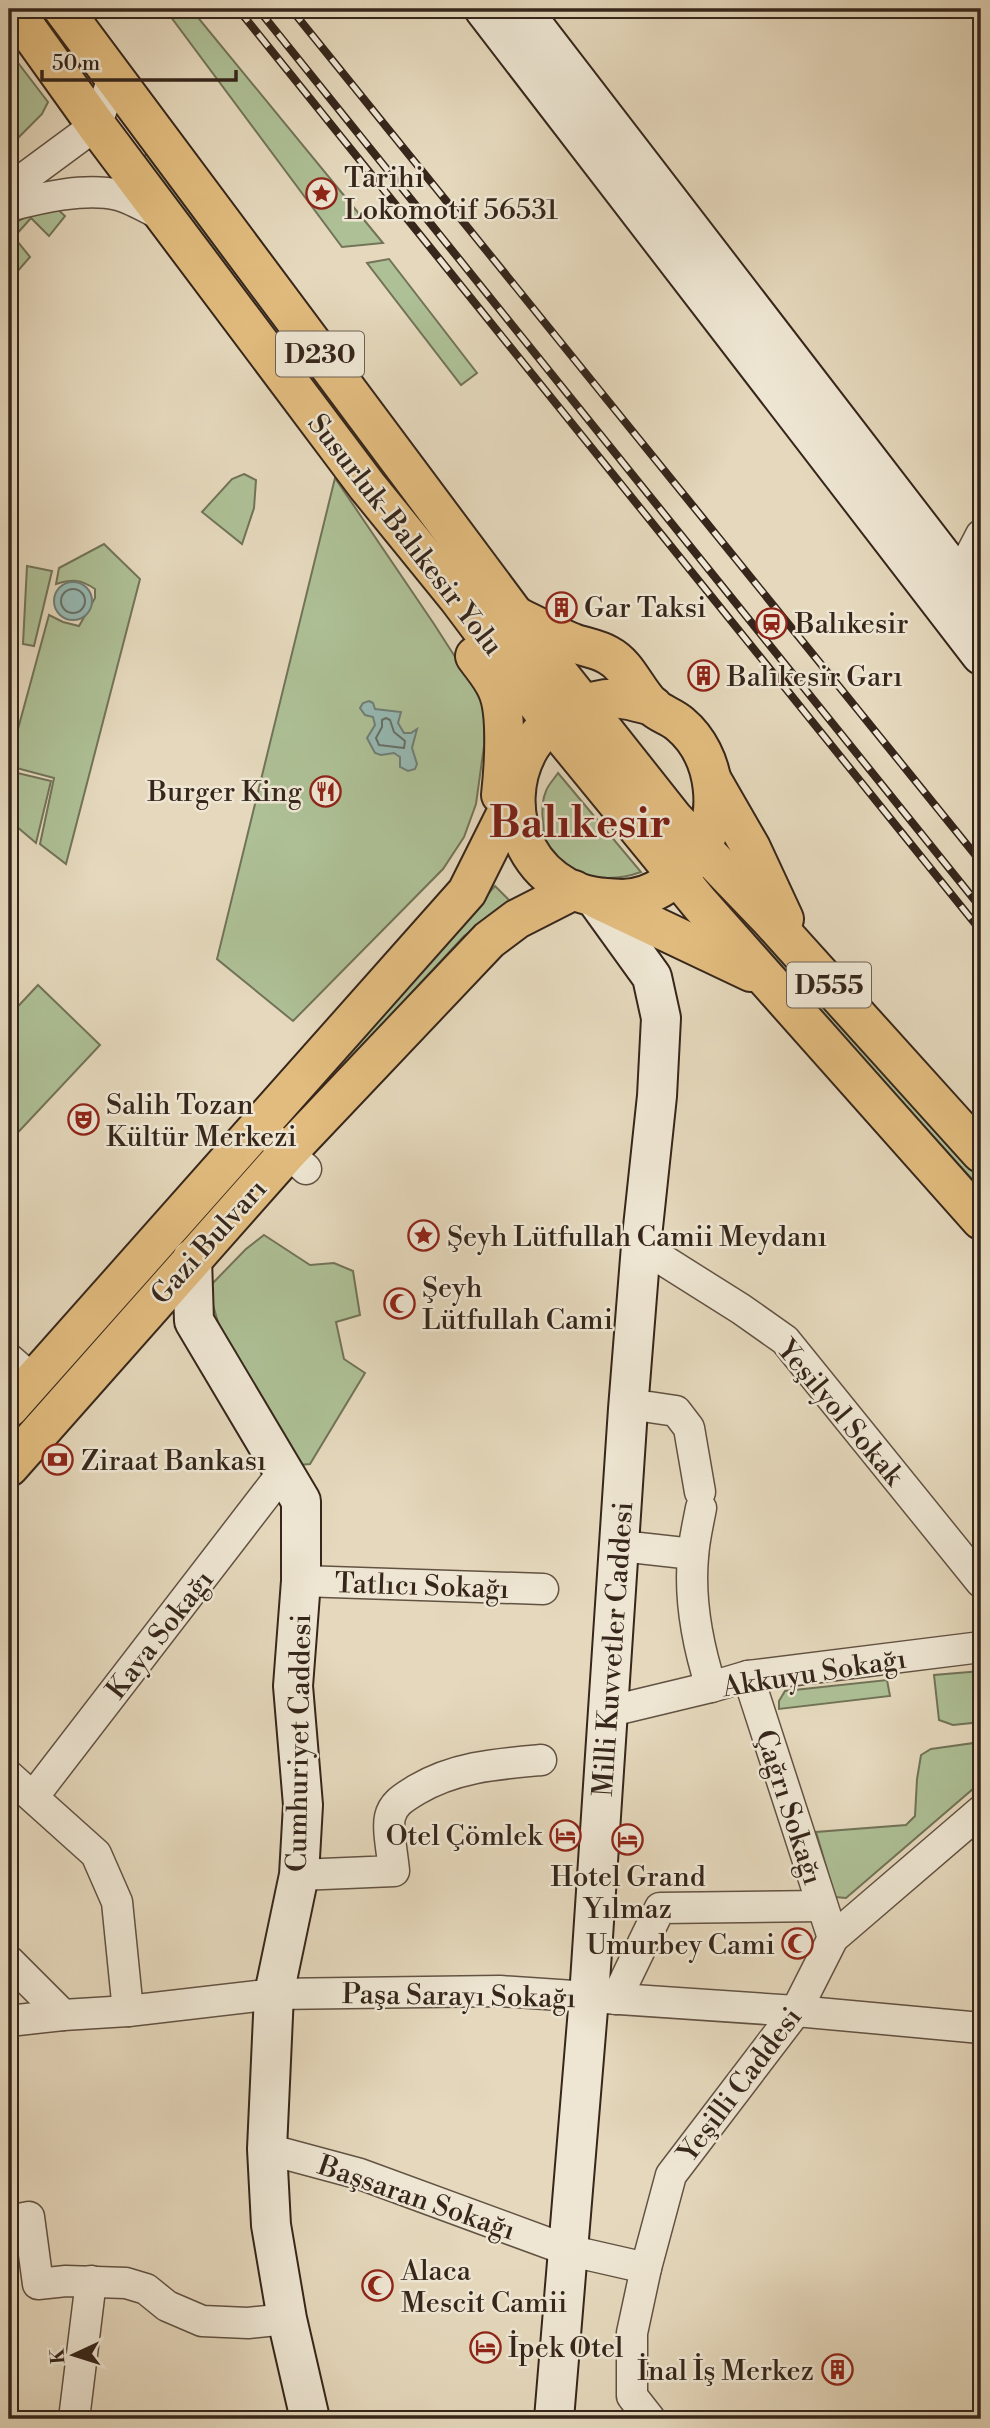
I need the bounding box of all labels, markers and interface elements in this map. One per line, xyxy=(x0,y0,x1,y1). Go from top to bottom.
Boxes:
scale bar xyxy=(42,38,236,82)
text: 50 m xyxy=(52,51,100,77)
place label: Tarihi Lokomotif 56531 xyxy=(344,161,558,228)
place icon: Tarihi Lokomotif 56531 xyxy=(304,176,338,210)
road number: D230 xyxy=(276,332,364,376)
street label: Susurluk-Balıkesir Yolu xyxy=(300,407,510,663)
building icon: Gar Taksi xyxy=(544,590,578,624)
place label: Gar Taksi xyxy=(584,591,706,626)
station icon: Balıkesir xyxy=(755,606,789,640)
place label: Balıkesir xyxy=(794,607,909,642)
building icon: Balıkesir Garı xyxy=(687,659,721,693)
place label: Balıkesir Garı xyxy=(726,660,902,695)
restaurant icon: Burger King xyxy=(308,774,342,808)
place label: Burger King xyxy=(146,775,302,810)
district label: Balıkesir xyxy=(489,798,671,851)
road number: D555 xyxy=(787,962,871,1008)
place label: Salih Tozan Kültür Merkezi xyxy=(106,1088,297,1155)
theatre icon: Salih Tozan Kültür Merkezi xyxy=(66,1103,100,1137)
street label: Gazi Bulvarı xyxy=(144,1172,275,1312)
place icon: Şeyh Lütfullah Camii Meydanı xyxy=(407,1219,441,1253)
place label: Şeyh Lütfullah Camii Meydanı xyxy=(447,1220,827,1255)
place label: Şeyh Lütfullah Cami xyxy=(422,1271,613,1338)
mosque icon: Şeyh Lütfullah Cami xyxy=(382,1286,416,1320)
street label: Yeşilyol Sokak xyxy=(768,1331,912,1494)
bank icon: Ziraat Bankası xyxy=(41,1443,75,1477)
place label: Ziraat Bankası xyxy=(81,1444,266,1479)
street label: Milli Kuvvetler Caddesi xyxy=(586,1501,641,1798)
street label: Kaya Sokağı xyxy=(99,1563,221,1706)
street label: Tatlıcı Sokağı xyxy=(334,1566,510,1607)
street label: Cumhuriyet Caddesi xyxy=(280,1614,319,1872)
street label: Akkuyu Sokağı xyxy=(719,1642,909,1705)
street label: Çağrı Sokağı xyxy=(747,1726,830,1889)
hotel icon: Otel Çömlek xyxy=(548,1818,582,1852)
place label: Otel Çömlek xyxy=(386,1819,543,1854)
hotel icon: Hotel Grand Yılmaz xyxy=(611,1822,645,1856)
place label: Hotel Grand Yılmaz xyxy=(550,1860,706,1927)
mosque icon: Umurbey Cami xyxy=(781,1927,815,1961)
place label: Umurbey Cami xyxy=(586,1928,775,1963)
street label: Paşa Sarayı Sokağı xyxy=(342,1977,576,2016)
street label: Yeşilli Caddesi xyxy=(670,2001,810,2171)
street label: Başsaran Sokağı xyxy=(312,2148,520,2249)
place label: Alaca Mescit Camii xyxy=(400,2254,567,2321)
mosque icon: Alaca Mescit Camii xyxy=(361,2269,395,2303)
north arrow xyxy=(38,2320,108,2390)
hotel icon: İpek Otel xyxy=(468,2330,502,2364)
place label: İpek Otel xyxy=(508,2330,623,2366)
text: K xyxy=(45,2347,71,2365)
place label: İnal İş Merkez xyxy=(637,2353,814,2389)
building icon: İnal İş Merkez xyxy=(820,2353,854,2387)

